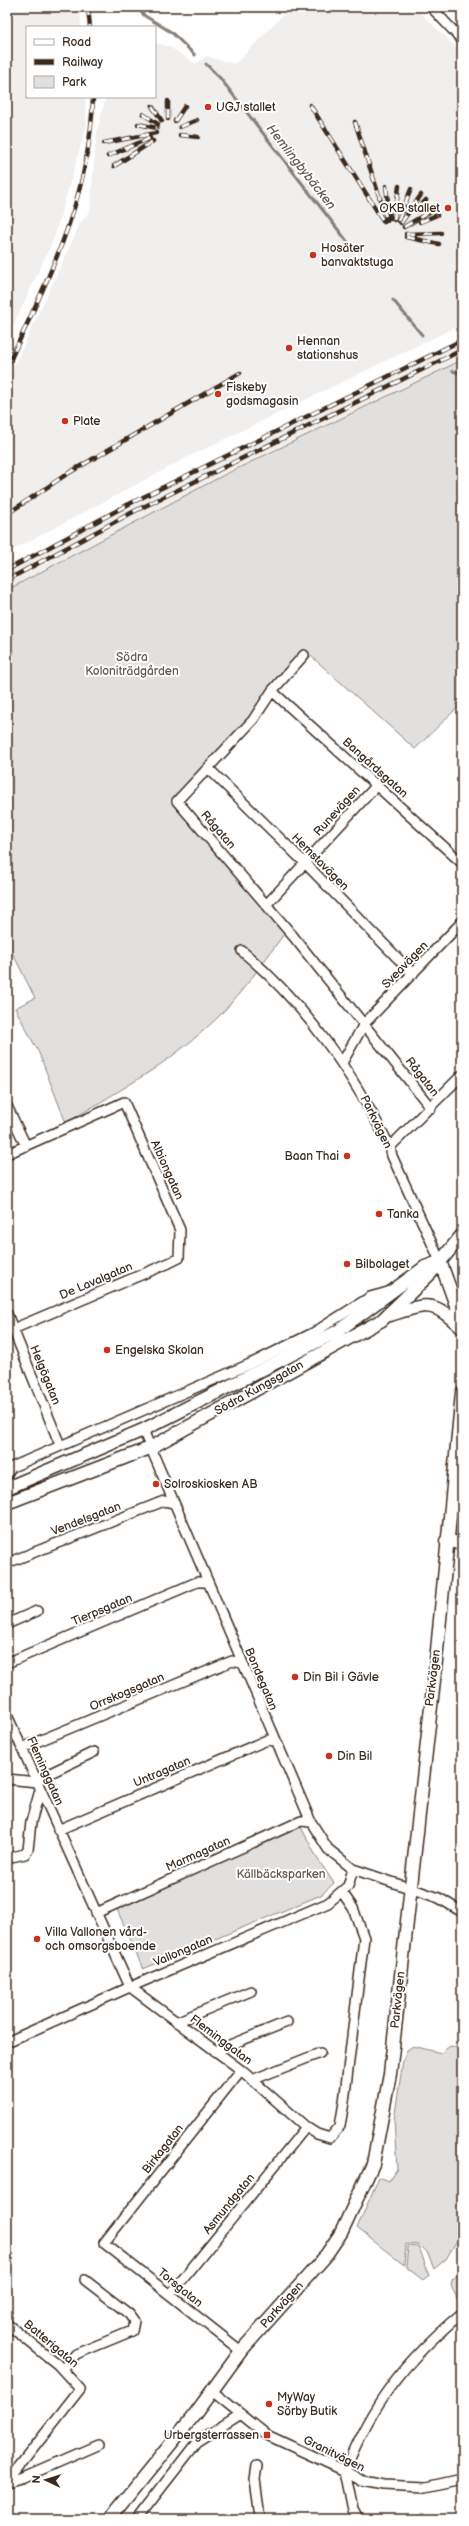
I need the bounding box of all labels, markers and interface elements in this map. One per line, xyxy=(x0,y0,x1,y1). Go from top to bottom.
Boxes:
legend xyxy=(26,26,156,98)
text: Road xyxy=(62,35,91,50)
text: Railway xyxy=(62,55,104,70)
text: Park xyxy=(62,75,86,90)
place label: UGJ stallet xyxy=(216,100,276,115)
marker: UGJ stallet xyxy=(203,102,213,112)
water label: Hemlingbybäcken xyxy=(263,121,339,213)
place label: OKB stallet xyxy=(380,201,440,216)
marker: OKB stallet xyxy=(443,203,453,213)
place label: Hosäter banvaktstuga xyxy=(321,241,394,270)
marker: Hosäter banvaktstuga xyxy=(308,250,318,260)
place label: Hennan stationshus xyxy=(297,334,358,363)
marker: Hennan stationshus xyxy=(284,343,294,353)
place label: Fiskeby godsmagasin xyxy=(226,380,299,409)
marker: Fiskeby godsmagasin xyxy=(213,389,223,399)
place label: Plate xyxy=(73,414,100,429)
marker: Plate xyxy=(60,416,70,426)
park label: Södra Koloniträdgården xyxy=(85,650,179,679)
street label: Bangårdsgatan xyxy=(339,735,411,802)
street label: Runevägen xyxy=(311,783,364,839)
street label: Rågatan xyxy=(197,808,239,852)
street label: Hemstavägen xyxy=(288,830,352,894)
street label: Sveavägen xyxy=(379,938,431,992)
street label: Rågatan xyxy=(402,1054,442,1100)
street label: Parkvägen xyxy=(357,1093,395,1151)
street label: Albiongatan xyxy=(147,1138,187,1202)
place label: Baan Thai xyxy=(284,1149,339,1164)
marker: Baan Thai xyxy=(342,1151,352,1161)
place label: Tanka xyxy=(387,1207,419,1222)
marker: Tanka xyxy=(374,1209,384,1219)
place label: Bilbolaget xyxy=(355,1257,410,1272)
street label: De Lavalgatan xyxy=(57,1259,135,1303)
marker: Bilbolaget xyxy=(342,1259,352,1269)
street label: Helgögatan xyxy=(26,1343,64,1407)
place label: Engelska Skolan xyxy=(115,1343,204,1358)
marker: Engelska Skolan xyxy=(102,1345,112,1355)
street label: Södra Kungsgatan xyxy=(212,1357,306,1419)
place label: Solroskiosken AB xyxy=(164,1477,257,1492)
marker: Solroskiosken AB xyxy=(151,1479,161,1489)
street label: Vendelsgatan xyxy=(49,1499,123,1539)
street label: Tierpsgatan xyxy=(69,1590,135,1630)
street label: Bondegatan xyxy=(241,1645,281,1713)
street label: Parkvägen xyxy=(422,1648,444,1707)
street label: Orrskogsgatan xyxy=(87,1669,167,1714)
place label: Din Bil i Gävle xyxy=(303,1670,379,1685)
marker: Din Bil i Gävle xyxy=(290,1672,300,1682)
street label: Fleminggatan xyxy=(23,1734,67,1808)
place label: Din Bil xyxy=(337,1749,372,1764)
marker: Din Bil xyxy=(324,1751,334,1761)
street label: Untragatan xyxy=(131,1753,193,1791)
street label: Marmagatan xyxy=(164,1833,233,1875)
park label: Källbäcksparken xyxy=(236,1867,326,1882)
place label: Villa Vallonen vård- och omsorgsboende xyxy=(45,1925,156,1954)
street label: Vallongatan xyxy=(151,1932,215,1970)
marker: Villa Vallonen vård- och omsorgsboende xyxy=(32,1934,42,1944)
street label: Parkvägen xyxy=(388,1970,408,2029)
street label: Fleminggatan xyxy=(187,2012,255,2068)
street label: Birkagatan xyxy=(139,2121,187,2177)
street label: Asmundgatan xyxy=(200,2170,258,2237)
street label: Torsgatan xyxy=(154,2265,206,2311)
street label: Parkvägen xyxy=(257,2279,307,2331)
street label: Batterigatan xyxy=(21,2317,82,2371)
place label: MyWay Sörby Butik xyxy=(277,2390,337,2419)
marker: MyWay Sörby Butik xyxy=(264,2399,274,2409)
place label: Urbergsterrassen xyxy=(164,2428,259,2443)
marker: Urbergsterrassen xyxy=(262,2430,272,2440)
street label: Granitvägen xyxy=(301,2433,367,2475)
north arrow xyxy=(26,2460,66,2500)
text: N xyxy=(30,2475,43,2484)

